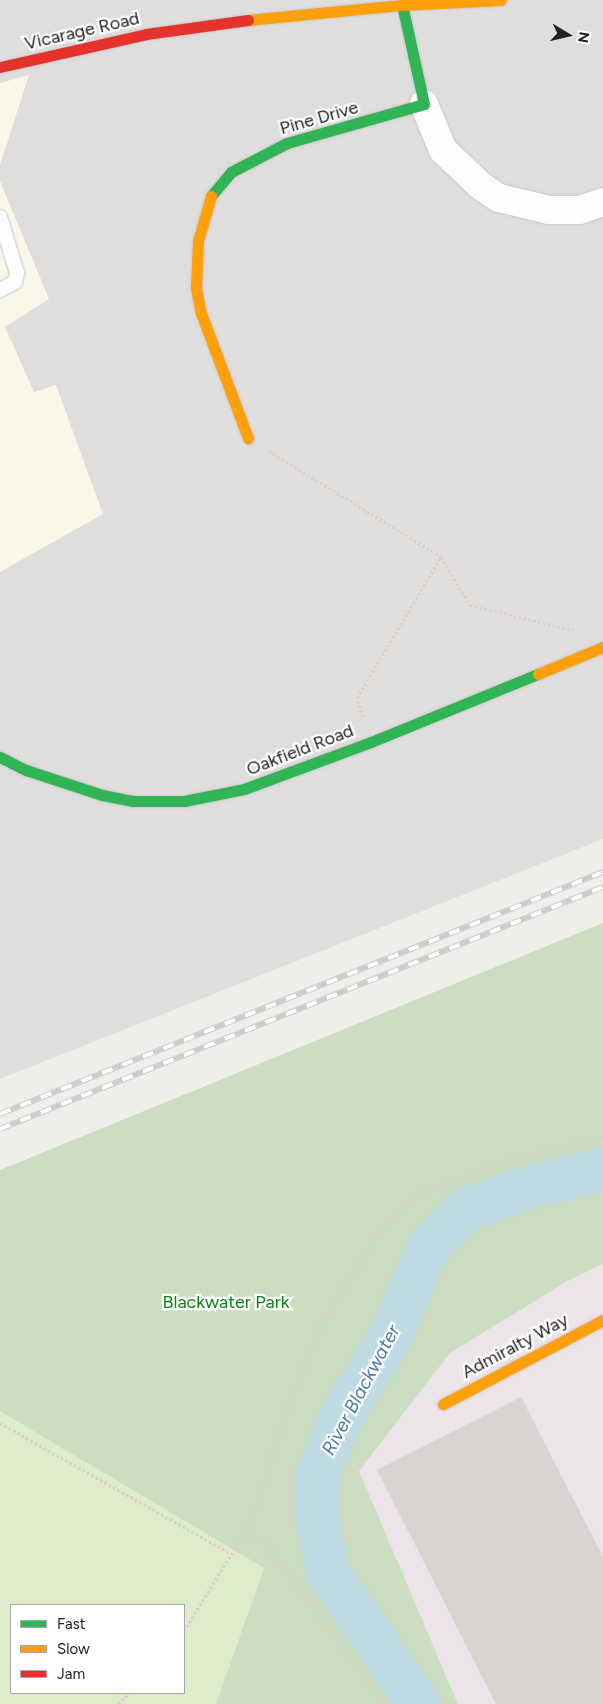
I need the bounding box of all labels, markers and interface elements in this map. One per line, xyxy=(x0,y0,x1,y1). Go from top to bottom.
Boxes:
street label: Vicarage Road xyxy=(23,7,141,55)
north arrow xyxy=(543,10,593,60)
text: N xyxy=(574,31,593,44)
street label: Pine Drive xyxy=(277,97,361,139)
street label: Oakfield Road xyxy=(243,720,357,780)
park label: Blackwater Park xyxy=(162,1291,290,1313)
street label: Admiralty Way xyxy=(458,1309,572,1383)
water label: River Blackwater xyxy=(317,1321,405,1459)
legend xyxy=(10,1604,185,1694)
text: Fast xyxy=(57,1615,85,1633)
text: Slow xyxy=(57,1640,90,1658)
text: Jam xyxy=(57,1665,85,1683)

